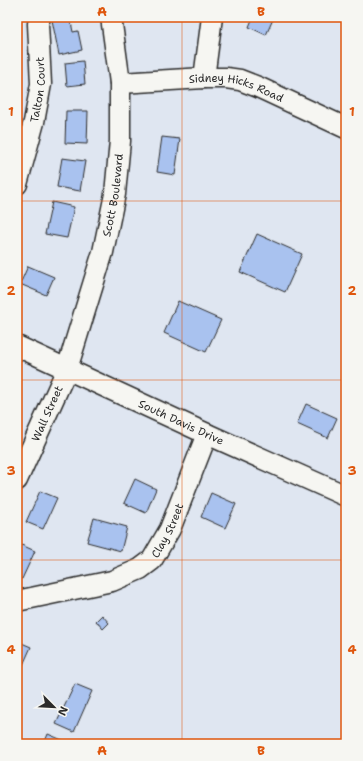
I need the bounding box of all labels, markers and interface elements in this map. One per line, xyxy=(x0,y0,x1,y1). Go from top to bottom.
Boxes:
text: A xyxy=(97,3,107,20)
text: B xyxy=(257,3,265,20)
street label: Talton Court xyxy=(27,56,49,124)
street label: Sidney Hicks Road xyxy=(188,71,286,106)
text: 1 xyxy=(8,103,14,120)
text: 1 xyxy=(349,103,355,120)
street label: Scott Boulevard xyxy=(99,153,127,238)
text: 2 xyxy=(6,282,16,299)
text: 2 xyxy=(347,282,357,299)
street label: Wall Street xyxy=(28,383,67,444)
street label: South Davis Drive xyxy=(136,396,226,449)
text: 3 xyxy=(6,462,16,479)
text: 3 xyxy=(347,462,357,479)
street label: Clay Street xyxy=(148,501,187,561)
text: 4 xyxy=(6,641,16,658)
text: 4 xyxy=(347,641,357,658)
north arrow xyxy=(34,687,74,727)
text: N xyxy=(54,704,71,718)
text: A xyxy=(97,742,107,759)
text: B xyxy=(257,742,265,759)

